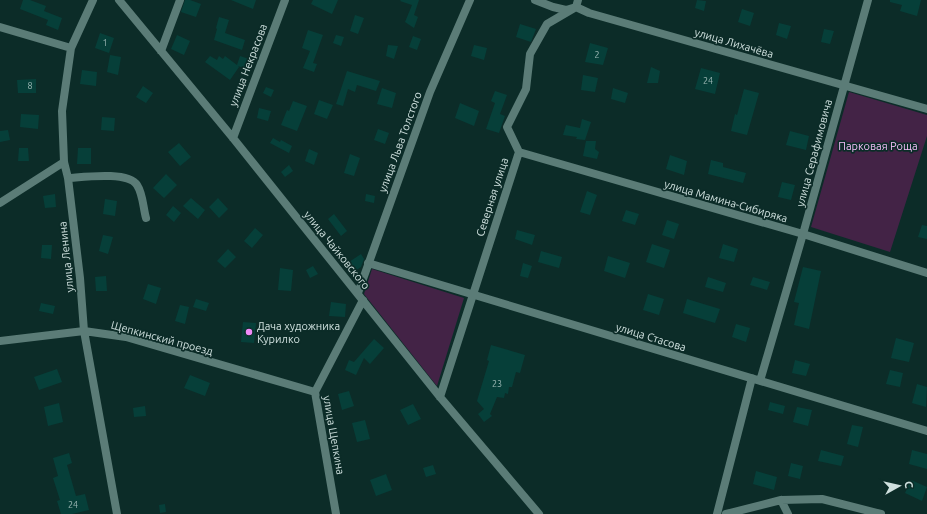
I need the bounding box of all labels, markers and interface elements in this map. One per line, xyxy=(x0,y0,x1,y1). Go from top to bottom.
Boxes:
street label: улица Некрасова xyxy=(227,22,269,108)
street label: улица Лихачёва xyxy=(693,26,775,60)
house number: 1 xyxy=(102,38,108,48)
house number: 2 xyxy=(594,50,600,60)
house number: 24 xyxy=(703,76,713,86)
house number: 8 xyxy=(27,81,33,91)
street label: улица Льва Толстого xyxy=(376,90,424,194)
street label: улица Серафимовича xyxy=(794,98,834,208)
park label: Парковая Роща xyxy=(838,140,918,152)
street label: Северная улица xyxy=(474,156,510,238)
street label: улица Мамина-Сибиряка xyxy=(663,178,789,224)
street label: улица Чайковского xyxy=(302,208,372,292)
street label: улица Ленина xyxy=(56,221,76,293)
street label: Щепкинский проезд xyxy=(110,319,215,358)
place label: Дача художника Курилко xyxy=(257,320,340,345)
street label: улица Стасова xyxy=(614,321,688,353)
marker: Дача художника Курилко xyxy=(244,327,254,337)
house number: 23 xyxy=(492,379,502,389)
street label: улица Щепкина xyxy=(321,395,347,475)
north arrow xyxy=(879,466,919,506)
text: С xyxy=(902,480,915,489)
house number: 24 xyxy=(68,500,78,510)

